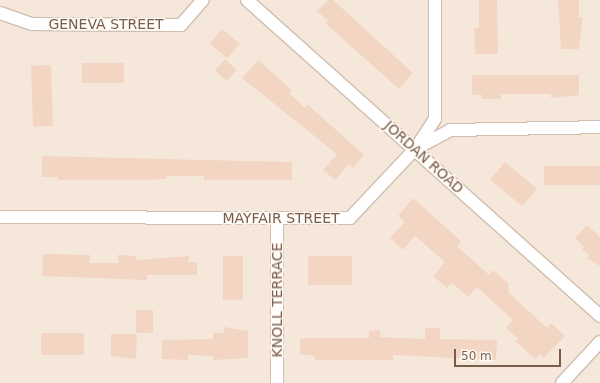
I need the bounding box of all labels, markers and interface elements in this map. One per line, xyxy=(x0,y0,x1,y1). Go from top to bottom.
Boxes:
street label: GENEVA STREET xyxy=(48,16,164,32)
street label: JORDAN ROAD xyxy=(381,117,467,197)
street label: MAYFAIR STREET xyxy=(222,210,340,226)
street label: KNOLL TERRACE xyxy=(269,243,285,357)
scale bar xyxy=(456,341,563,367)
text: 50 m xyxy=(461,349,492,363)

